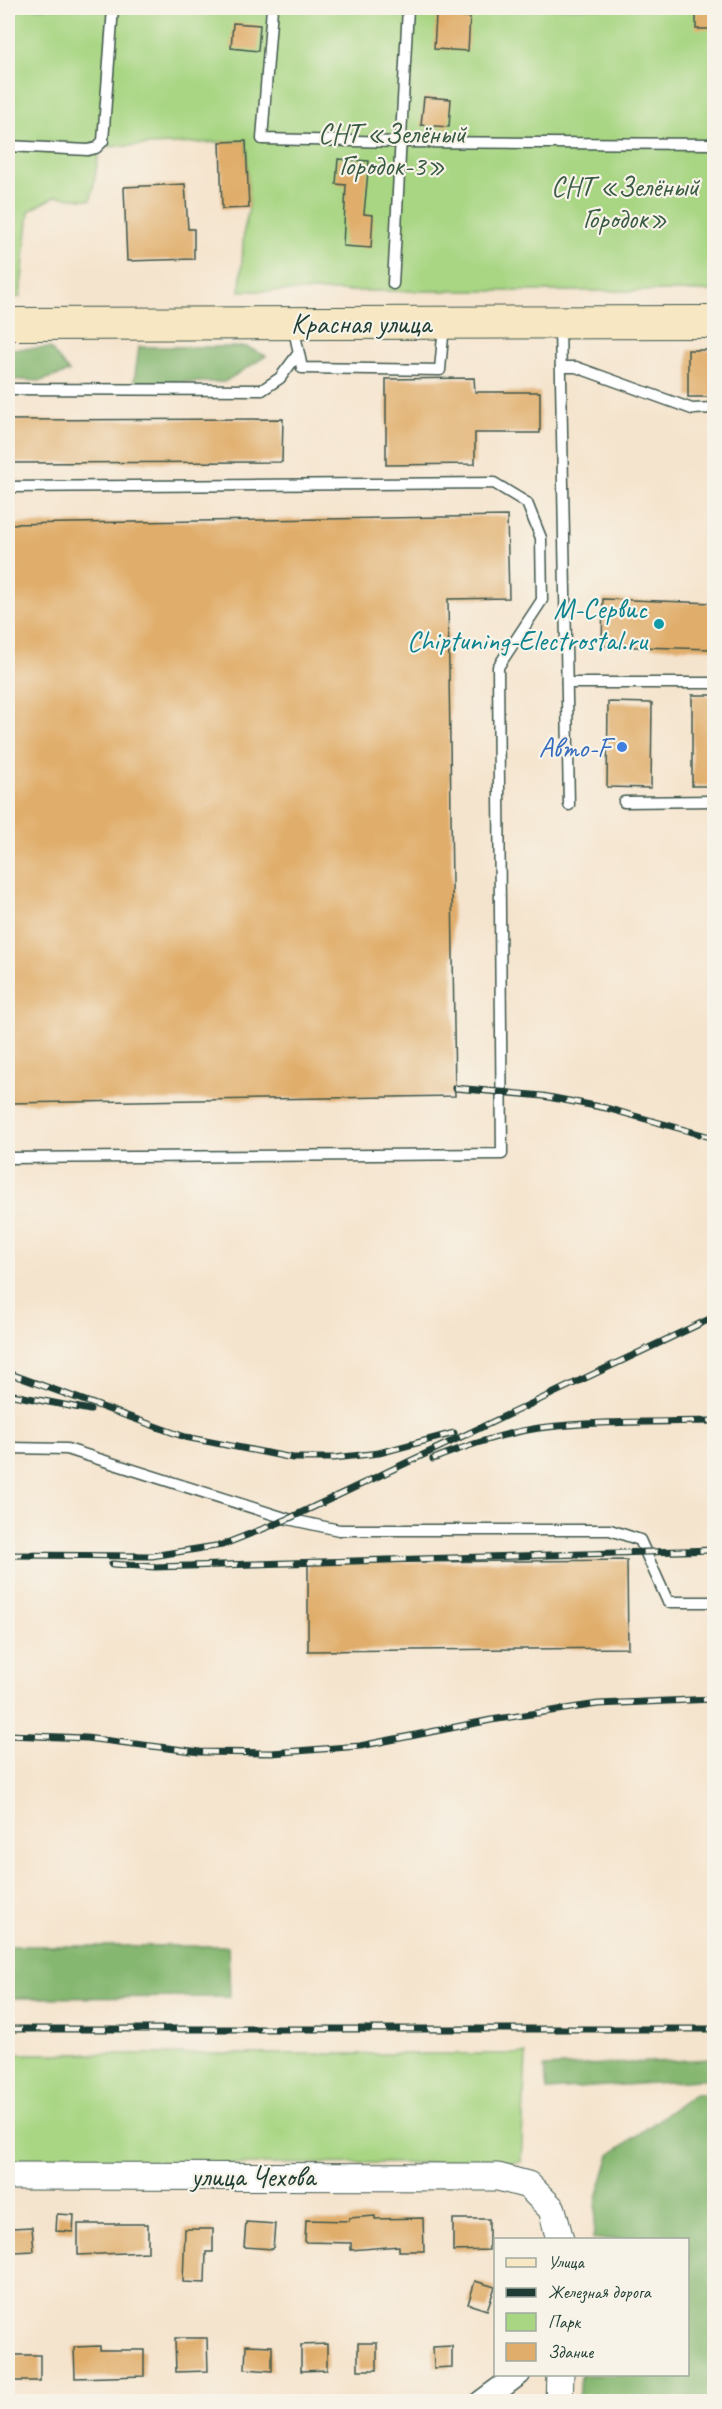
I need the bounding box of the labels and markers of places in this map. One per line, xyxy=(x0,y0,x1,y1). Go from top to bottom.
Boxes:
place label: M-Сервис Chiptuning-Electrostal.ru xyxy=(407,591,649,658)
marker: M-Сервис Chiptuning-Electrostal.ru xyxy=(652,617,666,631)
place label: Авто-F xyxy=(539,730,616,765)
marker: Авто-F xyxy=(615,740,629,754)

